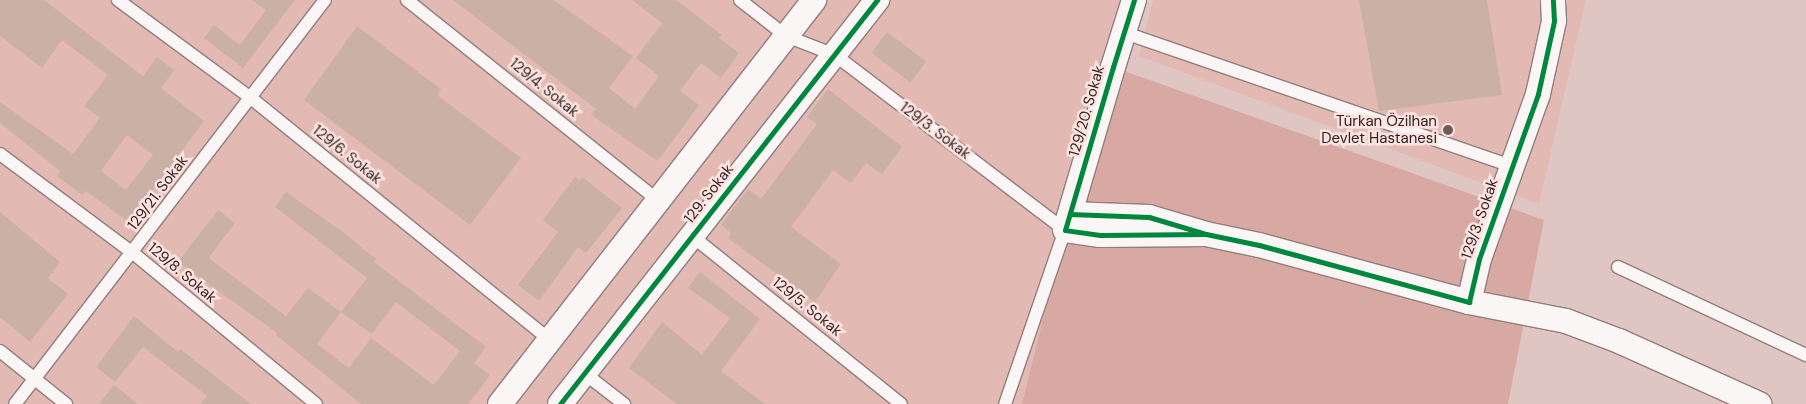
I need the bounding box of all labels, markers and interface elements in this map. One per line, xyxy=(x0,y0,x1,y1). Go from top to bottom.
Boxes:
street label: 129/4. Sokak xyxy=(506,55,582,121)
street label: 129/20. Sokak xyxy=(1065,64,1109,158)
street label: 129/3. Sokak xyxy=(896,99,974,163)
place label: Türkan Özilhan Devlet Hastanesi xyxy=(1321,112,1437,147)
street label: 129/6. Sokak xyxy=(309,122,385,188)
marker: Türkan Özilhan Devlet Hastanesi xyxy=(1441,123,1455,137)
street label: 129/21. Sokak xyxy=(124,152,192,234)
street label: 129. Sokak xyxy=(680,161,738,227)
street label: 129/3. Sokak xyxy=(1458,176,1502,262)
street label: 129/8. Sokak xyxy=(144,239,220,307)
street label: 129/5. Sokak xyxy=(769,274,845,340)

